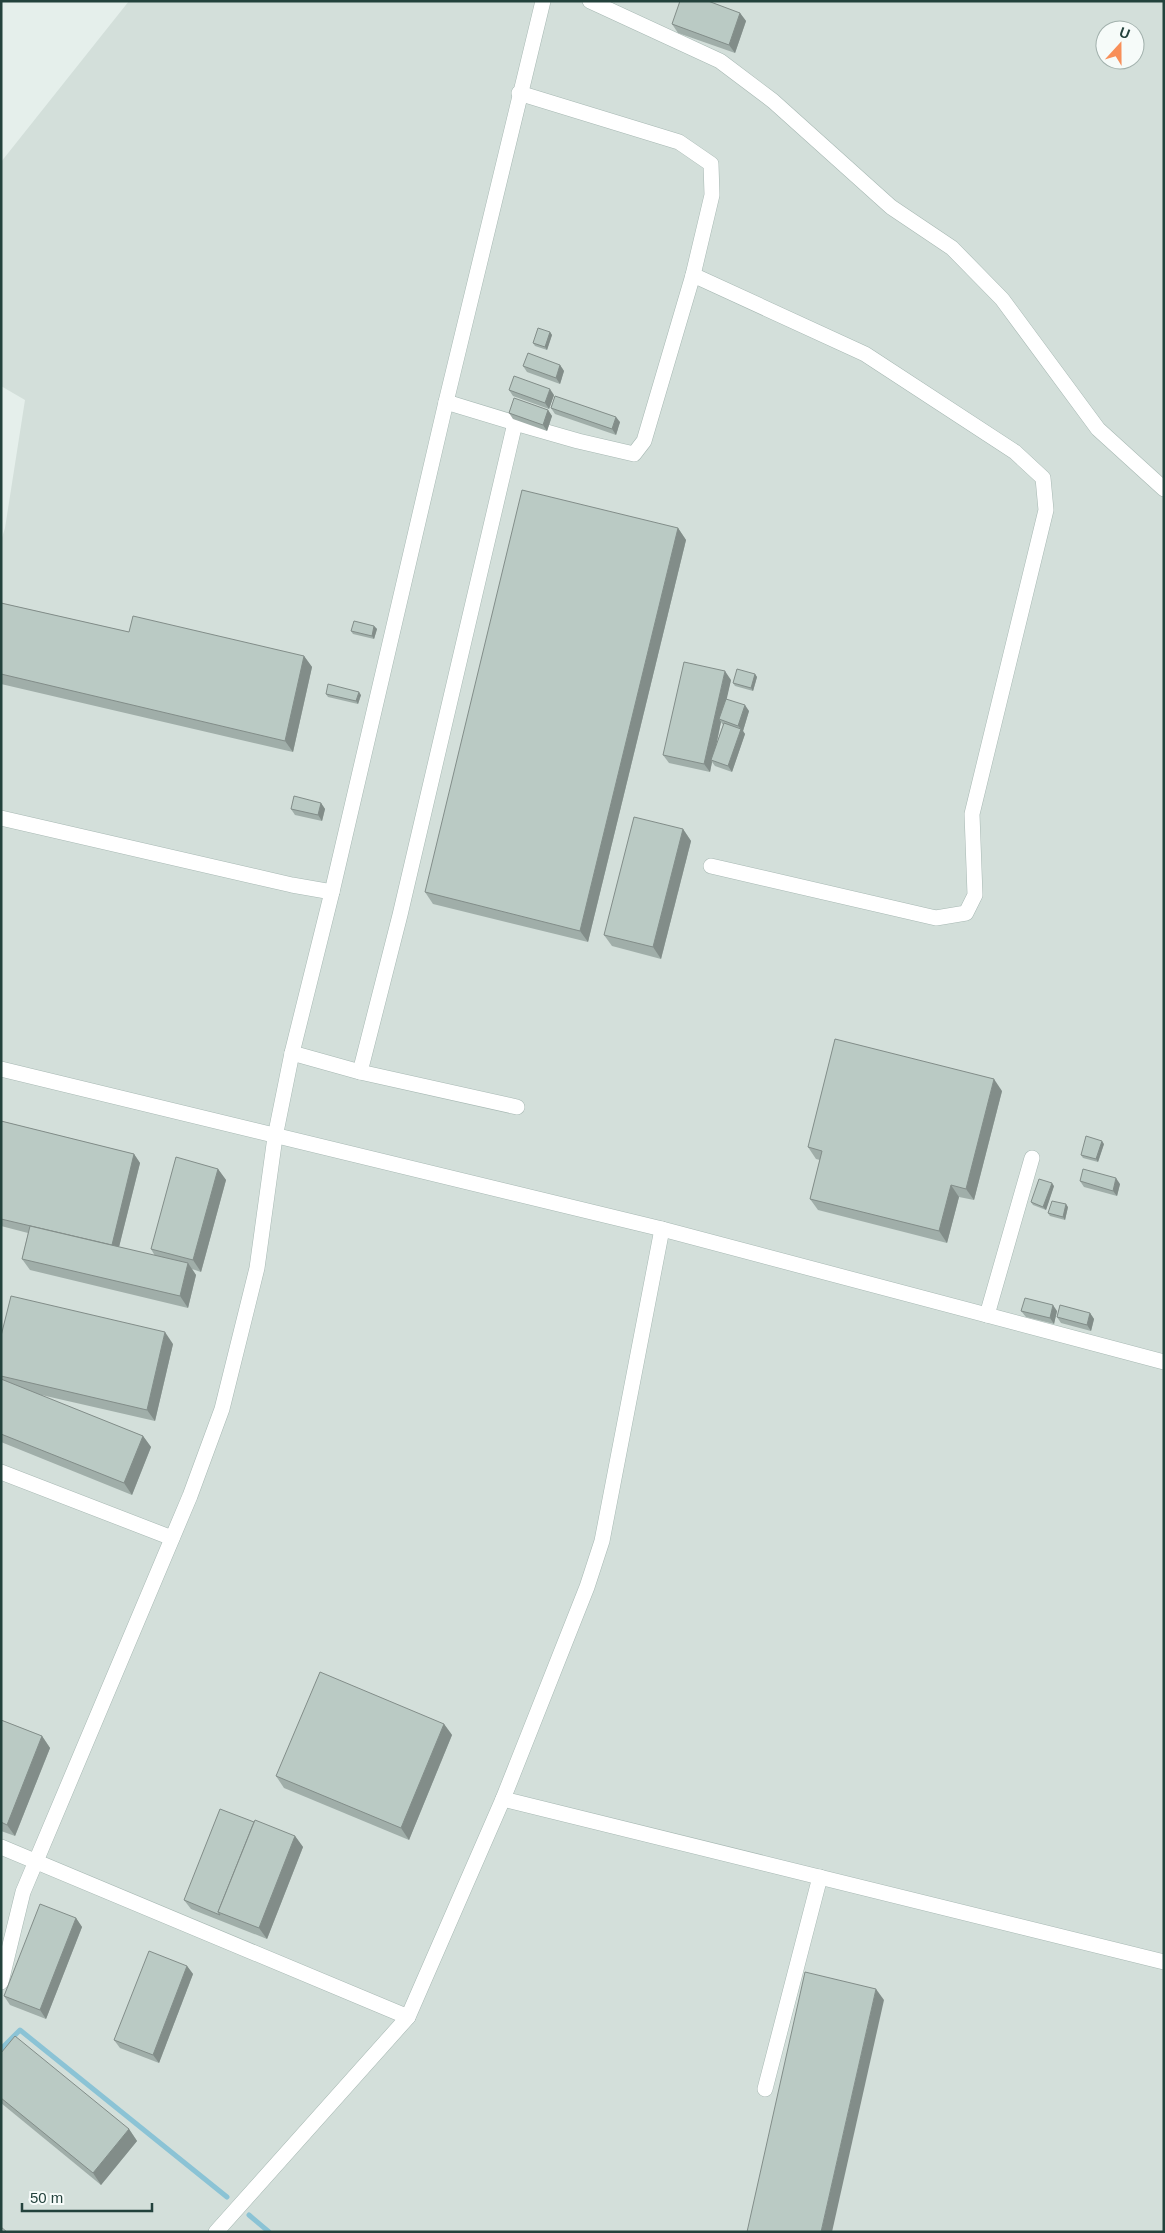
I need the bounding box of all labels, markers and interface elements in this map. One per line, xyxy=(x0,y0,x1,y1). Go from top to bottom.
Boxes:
north arrow xyxy=(1095,20,1145,70)
text: U xyxy=(1117,24,1132,42)
scale bar xyxy=(22,2180,152,2212)
text: 50 m xyxy=(30,2189,63,2206)

